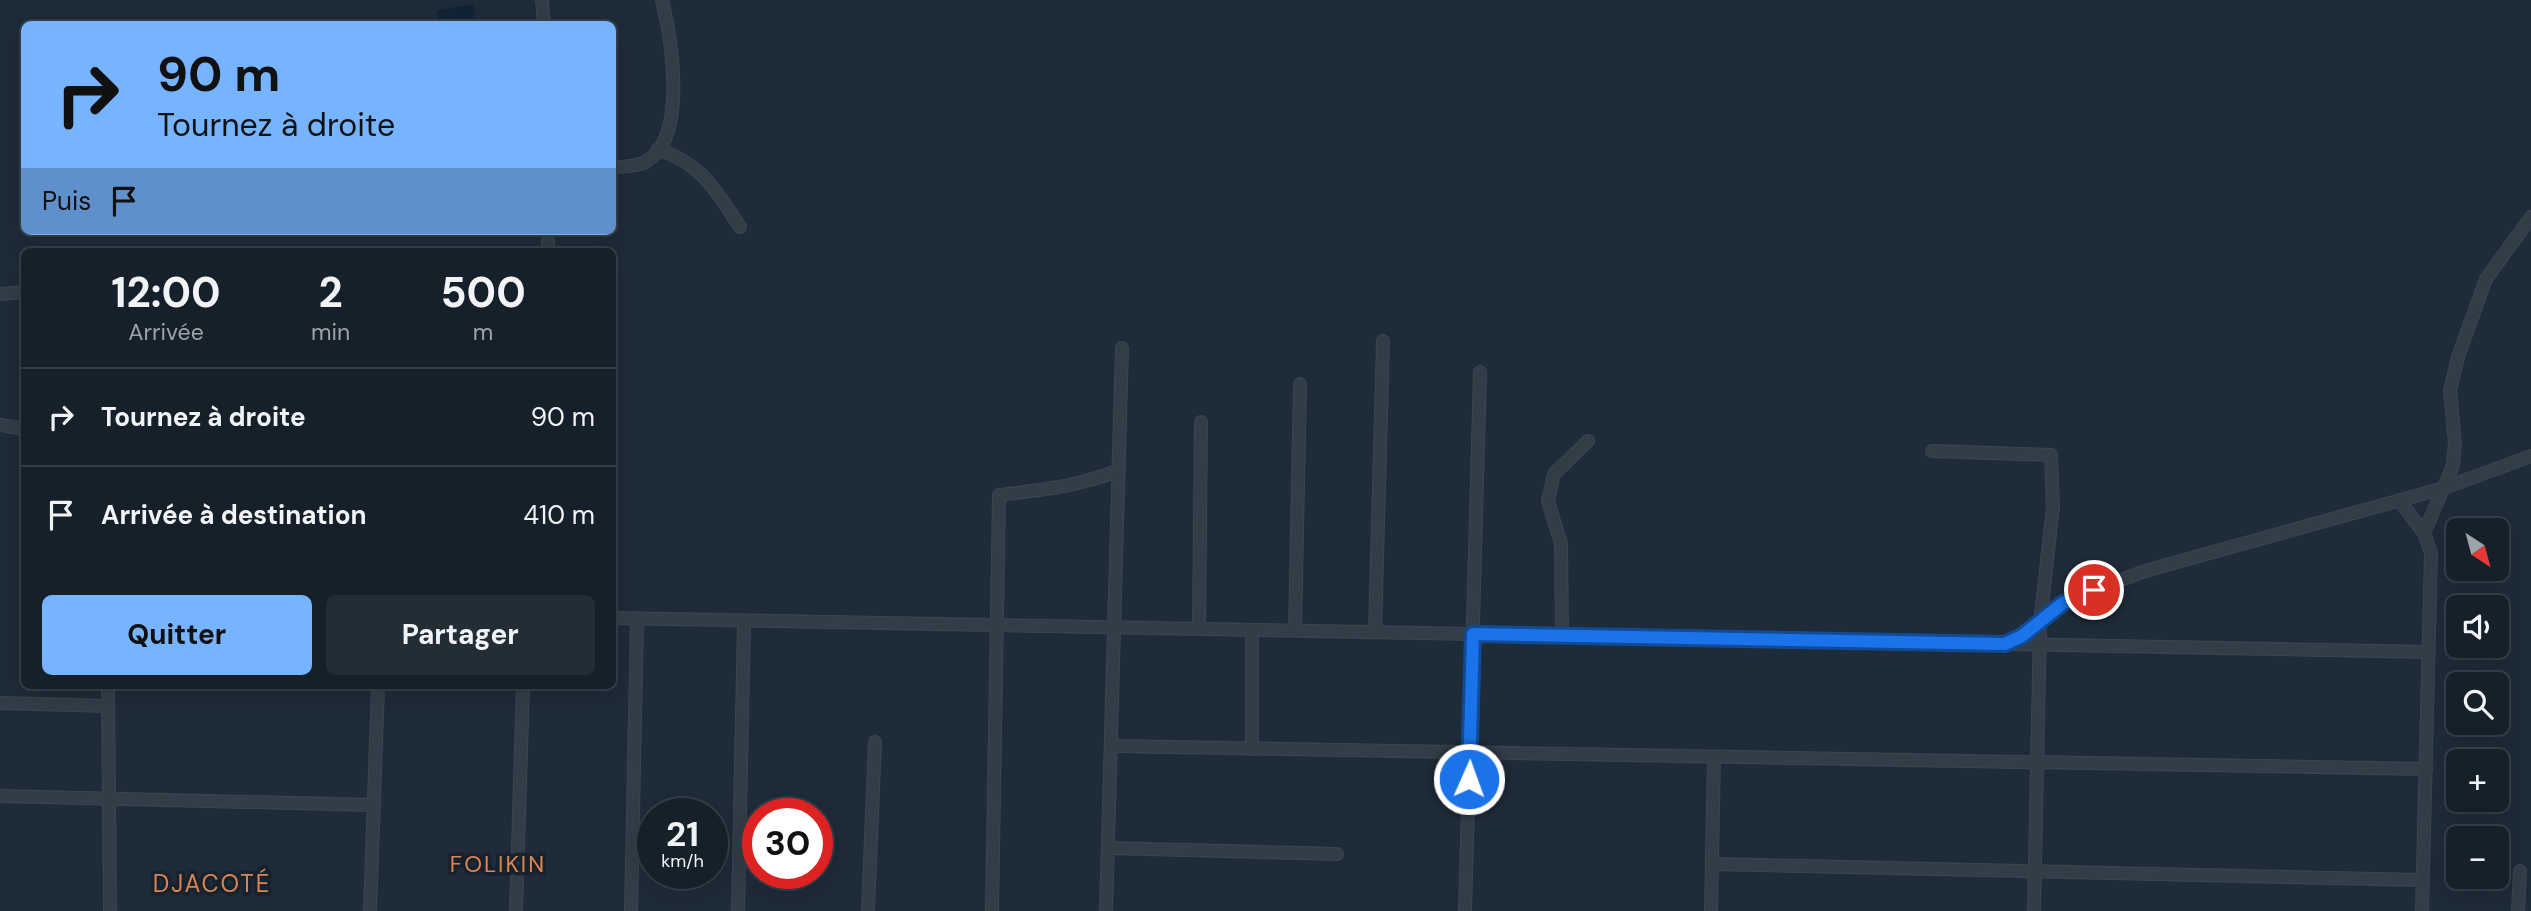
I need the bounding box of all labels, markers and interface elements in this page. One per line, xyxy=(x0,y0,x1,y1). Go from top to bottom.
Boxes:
text: 90 m xyxy=(157,42,280,106)
icon: right xyxy=(42,49,133,140)
text: Tournez à droite xyxy=(157,104,395,146)
icon: arrive xyxy=(105,182,143,220)
text: Puis xyxy=(42,184,91,218)
text: 12:00 xyxy=(111,265,221,320)
text: 2 xyxy=(318,265,343,320)
text: 500 xyxy=(440,265,526,320)
text: Arrivée xyxy=(128,317,204,347)
text: min xyxy=(311,317,350,347)
text: m xyxy=(473,317,493,347)
icon: right xyxy=(42,398,80,436)
text: Tournez à droite xyxy=(101,400,306,434)
text: 90 m xyxy=(531,400,595,434)
icon: arrive xyxy=(42,496,80,534)
text: Arrivée à destination xyxy=(101,498,367,532)
text: 410 m xyxy=(523,498,595,532)
north arrow xyxy=(2446,518,2510,581)
map controls xyxy=(2446,518,2509,889)
pin xyxy=(2064,560,2124,620)
icon: arrive xyxy=(2075,571,2113,609)
button: Quitter xyxy=(42,595,312,675)
button: Partager xyxy=(326,595,595,675)
button: sound xyxy=(2446,595,2509,658)
button: search xyxy=(2446,672,2509,735)
position arrow xyxy=(1432,742,1506,816)
button: + xyxy=(2446,749,2509,812)
speed limit sign: 30 xyxy=(742,798,833,889)
text: 21 xyxy=(666,811,699,857)
button: − xyxy=(2446,826,2509,889)
district label: FOLIKIN xyxy=(450,849,546,879)
text: km/h xyxy=(661,849,704,873)
district label: DJACOTÉ xyxy=(153,868,271,899)

